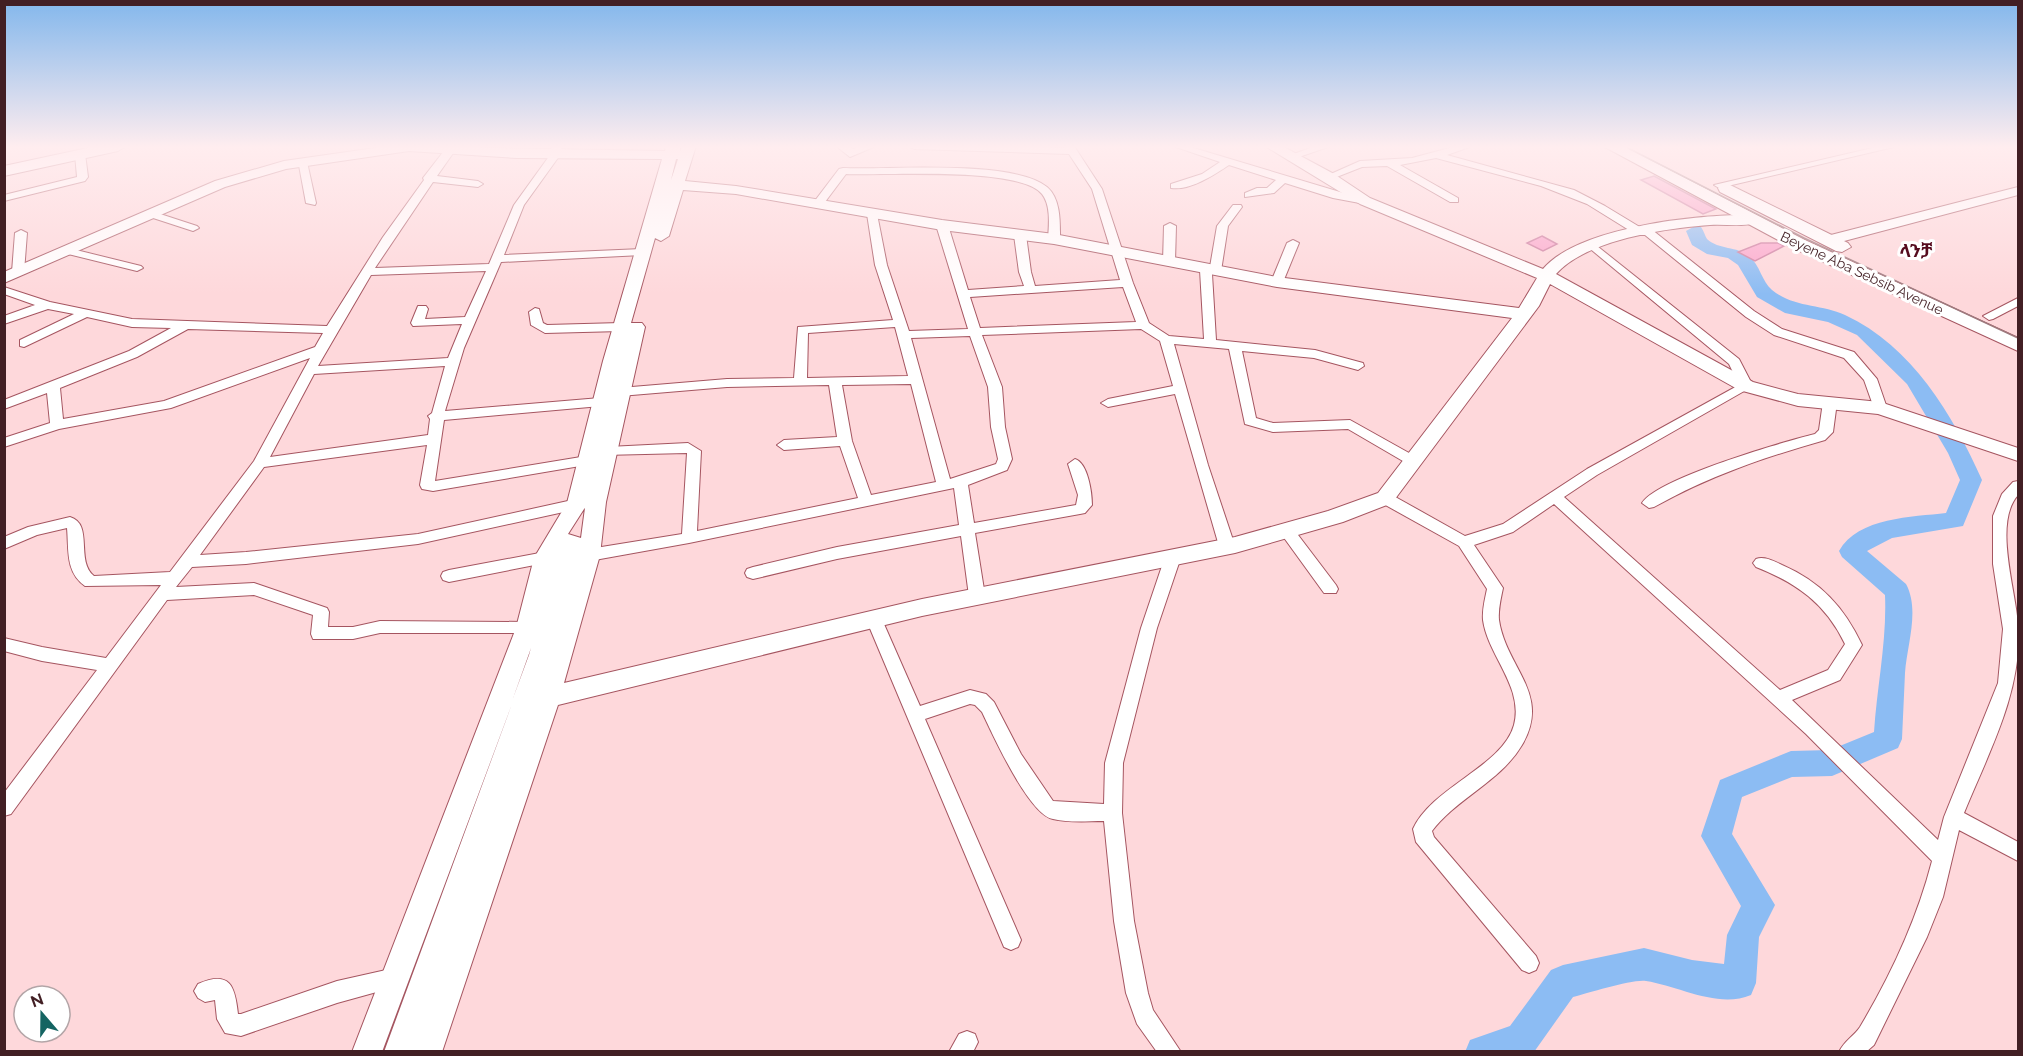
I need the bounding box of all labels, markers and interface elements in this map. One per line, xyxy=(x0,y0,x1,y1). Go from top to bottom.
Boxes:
street label: Beyene Aba Sebsib Avenue xyxy=(1778,228,1946,318)
district label: ላንቻ xyxy=(1900,240,1933,261)
north arrow xyxy=(12,984,72,1044)
text: N xyxy=(28,989,46,1011)

